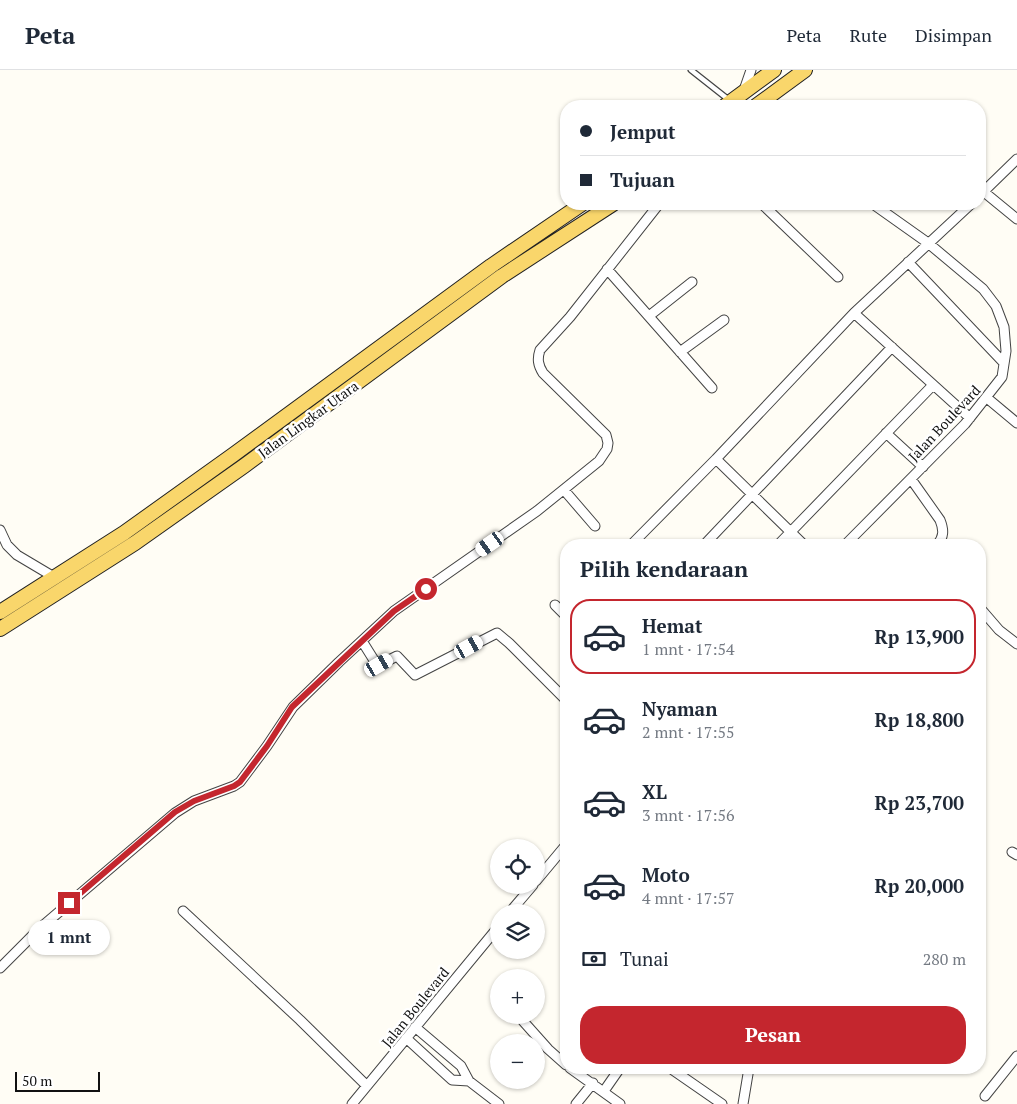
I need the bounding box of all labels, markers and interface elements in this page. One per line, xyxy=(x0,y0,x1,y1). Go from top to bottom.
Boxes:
text: Peta xyxy=(25,19,75,51)
text: Peta xyxy=(787,23,822,47)
text: Rute xyxy=(850,23,887,47)
text: Disimpan xyxy=(915,23,992,47)
text: Jemput xyxy=(610,119,676,144)
text: Tujuan xyxy=(610,167,675,192)
street label: Jalan Lingkar Utara xyxy=(254,376,362,462)
street label: Jalan Boulevard xyxy=(904,381,984,465)
car xyxy=(473,529,506,559)
text: Pilih kendaraan xyxy=(580,554,748,583)
route start xyxy=(415,578,437,600)
text: Hemat xyxy=(642,613,703,638)
icon: car xyxy=(582,614,627,659)
text: Rp 13,900 xyxy=(875,624,964,649)
car xyxy=(452,633,485,661)
text: 1 mnt · 17:54 xyxy=(642,638,735,660)
car xyxy=(362,651,395,679)
text: Nyaman xyxy=(642,696,717,721)
icon: car xyxy=(582,697,627,742)
text: Rp 18,800 xyxy=(875,707,964,732)
text: 2 mnt · 17:55 xyxy=(642,721,735,743)
text: XL xyxy=(642,779,667,804)
icon: car xyxy=(582,780,627,825)
text: Rp 23,700 xyxy=(875,790,964,815)
text: 3 mnt · 17:56 xyxy=(642,804,735,826)
map controls xyxy=(490,839,545,1089)
button: locate xyxy=(490,839,545,894)
text: Moto xyxy=(642,862,690,887)
icon: car xyxy=(582,863,627,908)
text: Rp 20,000 xyxy=(875,873,964,898)
text: 4 mnt · 17:57 xyxy=(642,887,735,909)
route end xyxy=(58,892,80,914)
button: layers xyxy=(490,904,545,959)
callout: 1 mnt xyxy=(28,920,110,956)
text: 1 mnt xyxy=(47,926,91,948)
icon: cash xyxy=(580,945,608,973)
text: Tunai xyxy=(620,946,669,971)
text: 280 m xyxy=(923,948,966,970)
street label: Jalan Boulevard xyxy=(377,963,453,1051)
button: + xyxy=(490,969,545,1024)
button: Pesan xyxy=(580,1006,966,1064)
button: − xyxy=(490,1034,545,1089)
scale bar xyxy=(15,1069,100,1092)
text: 50 m xyxy=(22,1071,52,1090)

